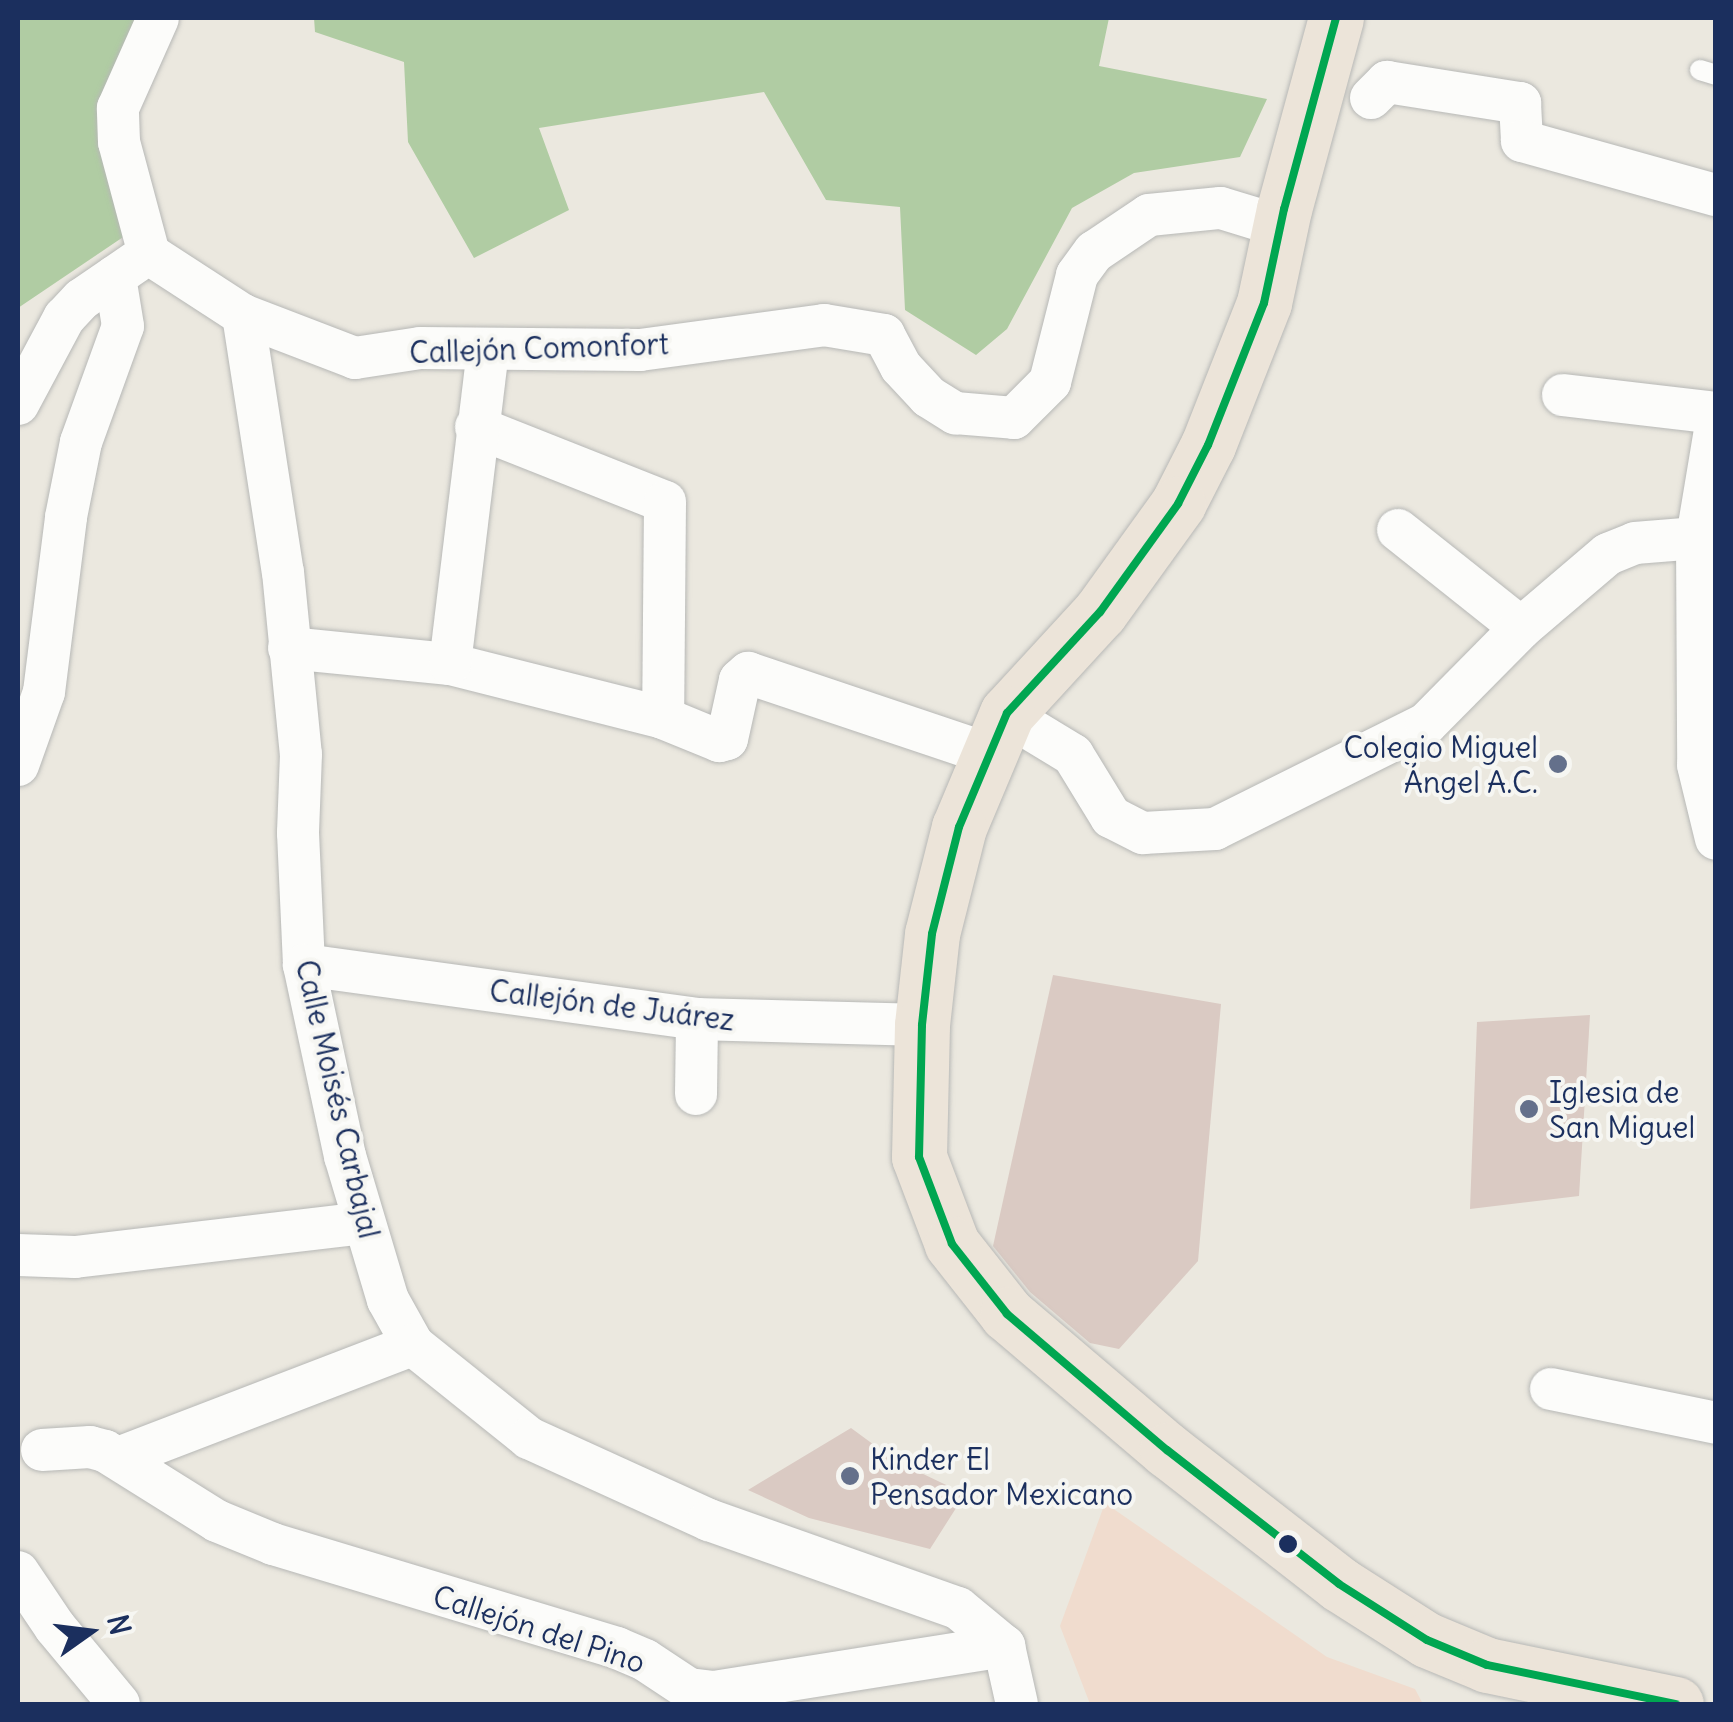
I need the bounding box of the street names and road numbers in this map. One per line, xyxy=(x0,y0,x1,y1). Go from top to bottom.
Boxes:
street label: Callejón Comonfort xyxy=(409,325,669,371)
street label: Calle Moisés Carbajal xyxy=(288,956,388,1242)
street label: Callejón de Juárez xyxy=(487,972,737,1038)
street label: Callejón del Pino xyxy=(428,1578,650,1680)

